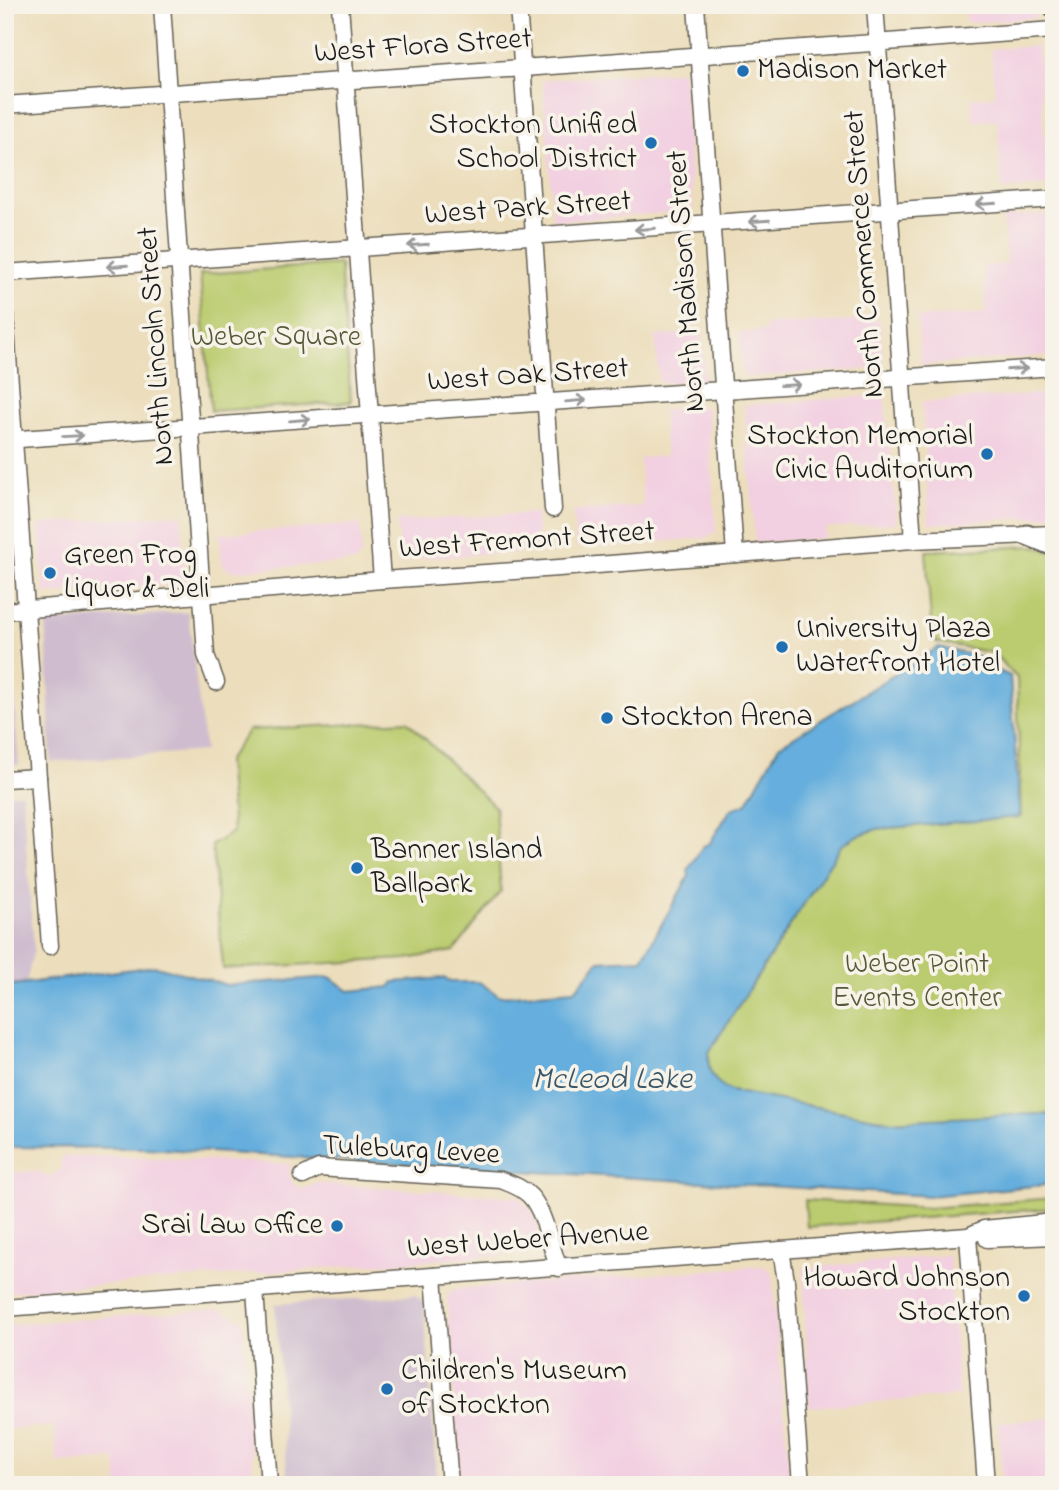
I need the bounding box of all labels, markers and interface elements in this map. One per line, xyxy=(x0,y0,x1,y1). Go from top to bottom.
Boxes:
street label: West Flora Street xyxy=(313,17,533,77)
place label: Madison Market xyxy=(757,49,947,93)
marker: Madison Market xyxy=(735,63,751,79)
place label: Stockton Unified School District xyxy=(429,104,637,182)
street label: North Commerce Street xyxy=(833,109,897,399)
marker: Stockton Unified School District xyxy=(643,135,659,151)
street label: North Madison Street xyxy=(656,149,718,413)
street label: West Park Street xyxy=(423,180,633,238)
one-way arrow xyxy=(975,198,997,211)
one-way arrow xyxy=(748,215,771,228)
one-way arrow xyxy=(633,222,656,235)
street label: North Lincoln Street xyxy=(127,225,187,467)
one-way arrow xyxy=(406,238,429,251)
one-way arrow xyxy=(106,259,129,272)
park label: Weber Square xyxy=(191,316,362,360)
street label: West Oak Street xyxy=(426,347,630,405)
one-way arrow xyxy=(1005,362,1028,375)
one-way arrow xyxy=(778,378,801,391)
one-way arrow xyxy=(564,394,587,407)
one-way arrow xyxy=(288,413,311,426)
place label: Stockton Memorial Civic Auditorium xyxy=(747,415,973,493)
one-way arrow xyxy=(62,429,84,442)
marker: Stockton Memorial Civic Auditorium xyxy=(979,446,995,462)
street label: West Fremont Street xyxy=(398,510,656,572)
place label: Green Frog Liquor & Deli xyxy=(64,534,210,612)
marker: Green Frog Liquor & Deli xyxy=(42,565,58,581)
place label: University Plaza Waterfront Hotel xyxy=(796,608,1000,686)
marker: University Plaza Waterfront Hotel xyxy=(774,639,790,655)
place label: Stockton Arena xyxy=(621,696,813,740)
marker: Stockton Arena xyxy=(599,710,615,726)
place label: Banner Island Ballpark xyxy=(370,829,543,907)
marker: Banner Island Ballpark xyxy=(349,860,365,876)
park label: Weber Point Events Center xyxy=(832,943,1002,1021)
water label: McLeod Lake xyxy=(532,1057,694,1104)
street label: Tuleburg Levee xyxy=(321,1124,502,1178)
place label: Srai Law Office xyxy=(141,1204,324,1248)
street label: West Weber Avenue xyxy=(406,1211,651,1271)
marker: Srai Law Office xyxy=(329,1218,345,1234)
place label: Howard Johnson Stockton xyxy=(803,1257,1010,1335)
marker: Howard Johnson Stockton xyxy=(1016,1288,1032,1304)
place label: Children's Museum of Stockton xyxy=(401,1350,627,1428)
marker: Children's Museum of Stockton xyxy=(379,1381,395,1397)

